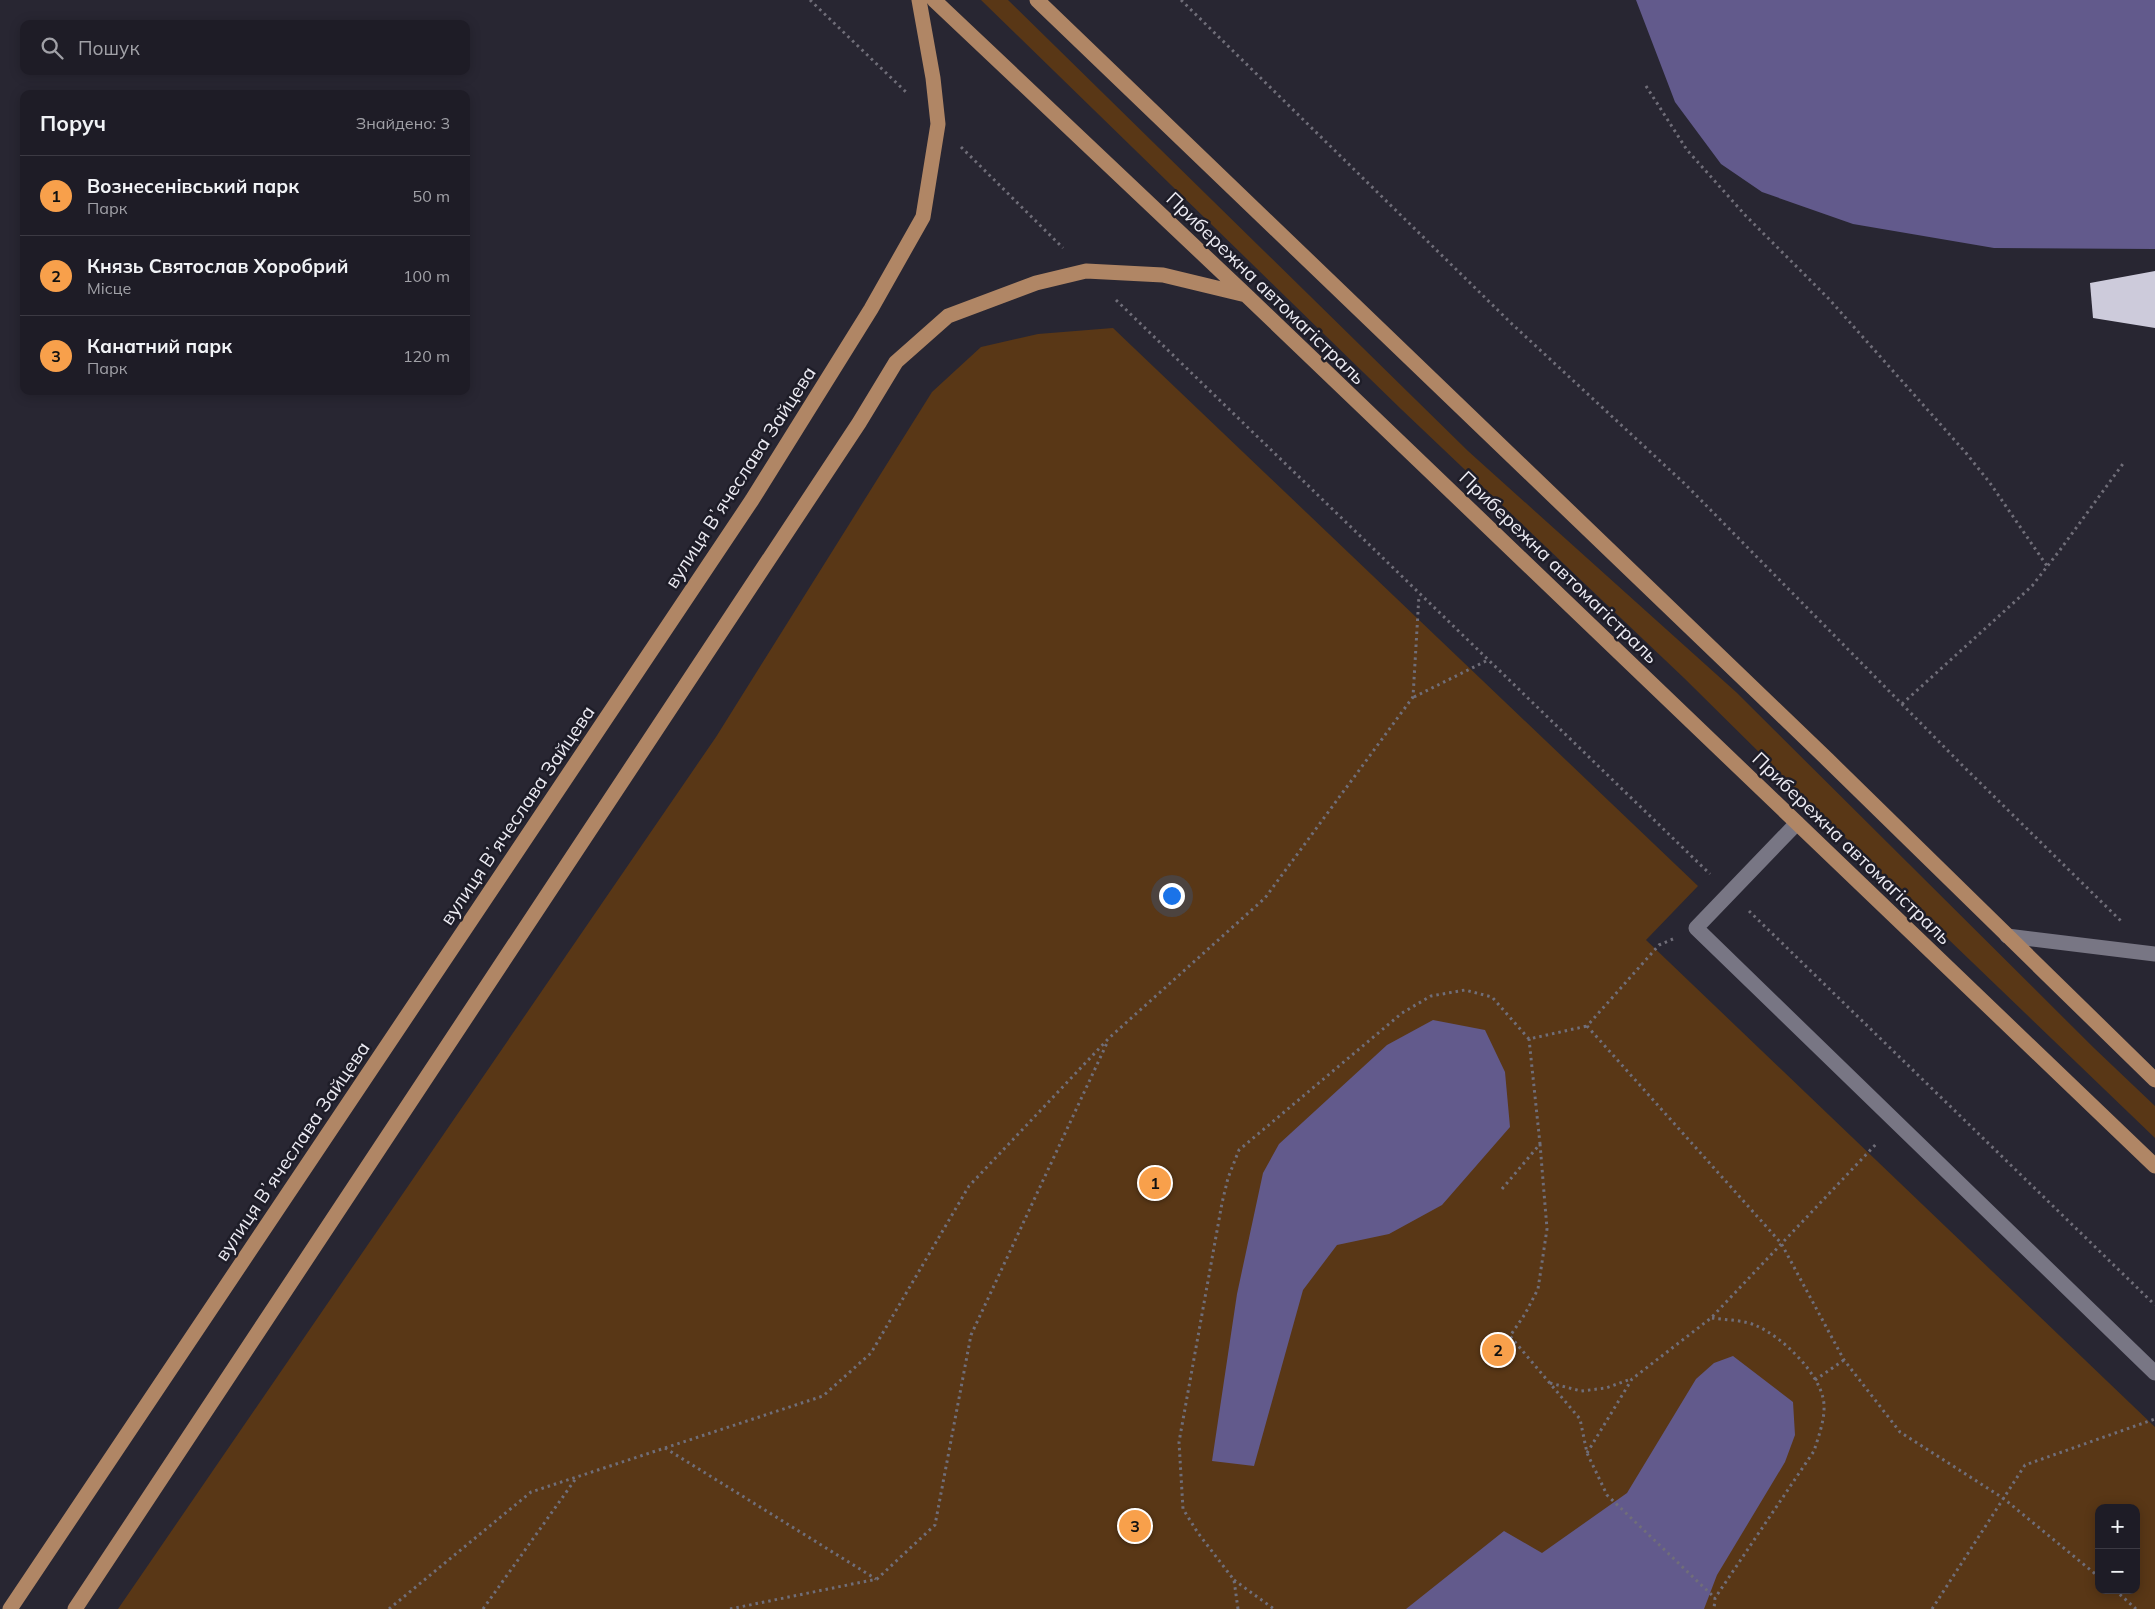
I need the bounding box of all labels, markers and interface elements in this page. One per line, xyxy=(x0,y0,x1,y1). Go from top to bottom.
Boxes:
search box xyxy=(20,20,470,75)
icon: search xyxy=(38,34,66,62)
text: Пошук xyxy=(78,36,140,60)
text: Поруч xyxy=(40,110,106,136)
text: Знайдено: 3 xyxy=(356,113,450,133)
text: Вознесенівський парк xyxy=(87,174,299,198)
text: 1 xyxy=(51,186,61,206)
text: 50 m xyxy=(413,186,450,206)
street label: Прибережна автомагістраль xyxy=(1162,187,1370,389)
text: Парк xyxy=(87,198,127,218)
text: Князь Святослав Хоробрий xyxy=(87,254,348,278)
text: 2 xyxy=(51,266,61,286)
text: 100 m xyxy=(403,266,450,286)
text: Місце xyxy=(87,278,131,298)
text: Канатний парк xyxy=(87,334,232,358)
text: 3 xyxy=(51,346,61,366)
text: 120 m xyxy=(403,346,450,366)
text: Парк xyxy=(87,358,127,378)
street label: вулиця Вʼячеслава Зайцева xyxy=(659,362,821,592)
street label: Прибережна автомагістраль xyxy=(1455,466,1663,668)
street label: вулиця Вʼячеслава Зайцева xyxy=(434,701,600,929)
street label: Прибережна автомагістраль xyxy=(1748,747,1956,949)
your location xyxy=(1159,883,1185,909)
street label: вулиця Вʼячеслава Зайцева xyxy=(209,1037,375,1265)
pin: 1 xyxy=(1139,1164,1171,1202)
pin: 2 xyxy=(1482,1331,1514,1369)
map controls xyxy=(2095,1504,2140,1594)
button: + xyxy=(2095,1504,2140,1549)
pin: 3 xyxy=(1119,1507,1151,1545)
button: − xyxy=(2095,1549,2140,1594)

